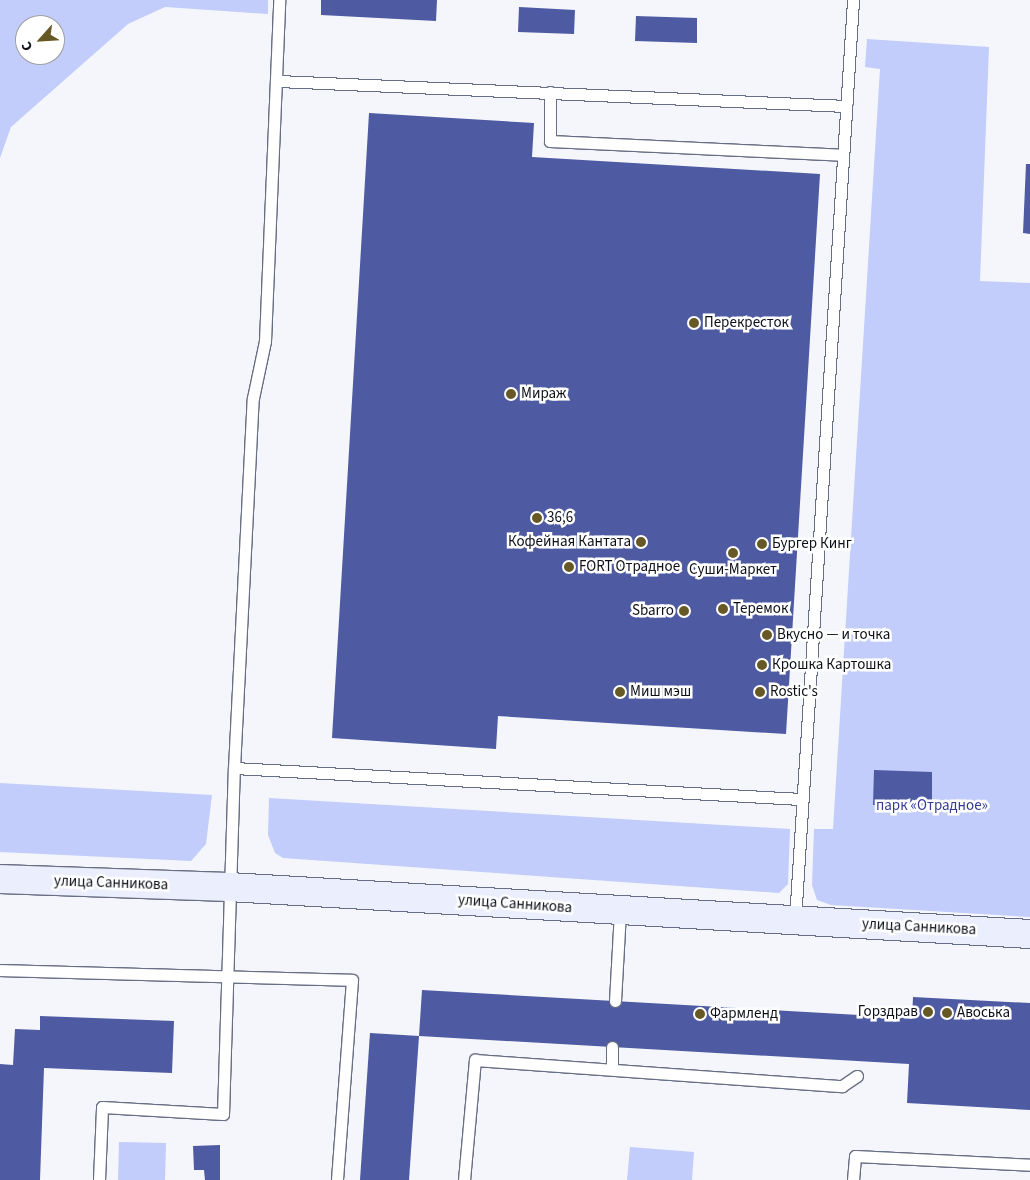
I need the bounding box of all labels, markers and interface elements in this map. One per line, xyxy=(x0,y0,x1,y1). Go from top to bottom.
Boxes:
north arrow xyxy=(15,15,65,65)
text: С xyxy=(17,38,38,54)
place label: Перекресток xyxy=(704,314,789,332)
marker: Перекресток xyxy=(688,317,700,329)
place label: Мираж xyxy=(521,385,566,403)
marker: Мираж xyxy=(505,388,517,400)
place label: 36,6 xyxy=(547,509,573,527)
marker: 36,6 xyxy=(531,512,543,524)
place label: Кофейная Кантата xyxy=(508,533,631,551)
place label: Бургер Кинг xyxy=(772,535,852,553)
marker: Кофейная Кантата xyxy=(635,536,647,548)
marker: Бургер Кинг xyxy=(756,538,768,550)
marker: Суши-Маркет xyxy=(727,547,739,559)
place label: FORT Отрадное xyxy=(579,558,680,576)
marker: FORT Отрадное xyxy=(563,561,575,573)
place label: Суши-Маркет xyxy=(689,561,777,579)
place label: Теремок xyxy=(733,600,788,618)
place label: Sbarro xyxy=(632,602,674,620)
marker: Теремок xyxy=(717,603,729,615)
marker: Sbarro xyxy=(678,605,690,617)
place label: Вкусно — и точка xyxy=(777,626,890,644)
marker: Вкусно — и точка xyxy=(761,629,773,641)
place label: Крошка Картошка xyxy=(772,656,891,674)
marker: Крошка Картошка xyxy=(756,659,768,671)
place label: Миш мэш xyxy=(630,683,691,701)
place label: Rostic's xyxy=(770,683,818,701)
marker: Миш мэш xyxy=(614,686,626,698)
marker: Rostic's xyxy=(754,686,766,698)
park label: парк «Отрадное» xyxy=(876,797,988,815)
street label: улица Санникова xyxy=(54,872,168,894)
street label: улица Санникова xyxy=(457,891,573,917)
street label: улица Санникова xyxy=(861,915,977,939)
place label: Горздрав xyxy=(858,1003,918,1021)
place label: Авоська xyxy=(957,1004,1010,1022)
place label: Фармленд xyxy=(710,1005,778,1023)
marker: Горздрав xyxy=(922,1006,934,1018)
marker: Авоська xyxy=(941,1007,953,1019)
marker: Фармленд xyxy=(694,1008,706,1020)

